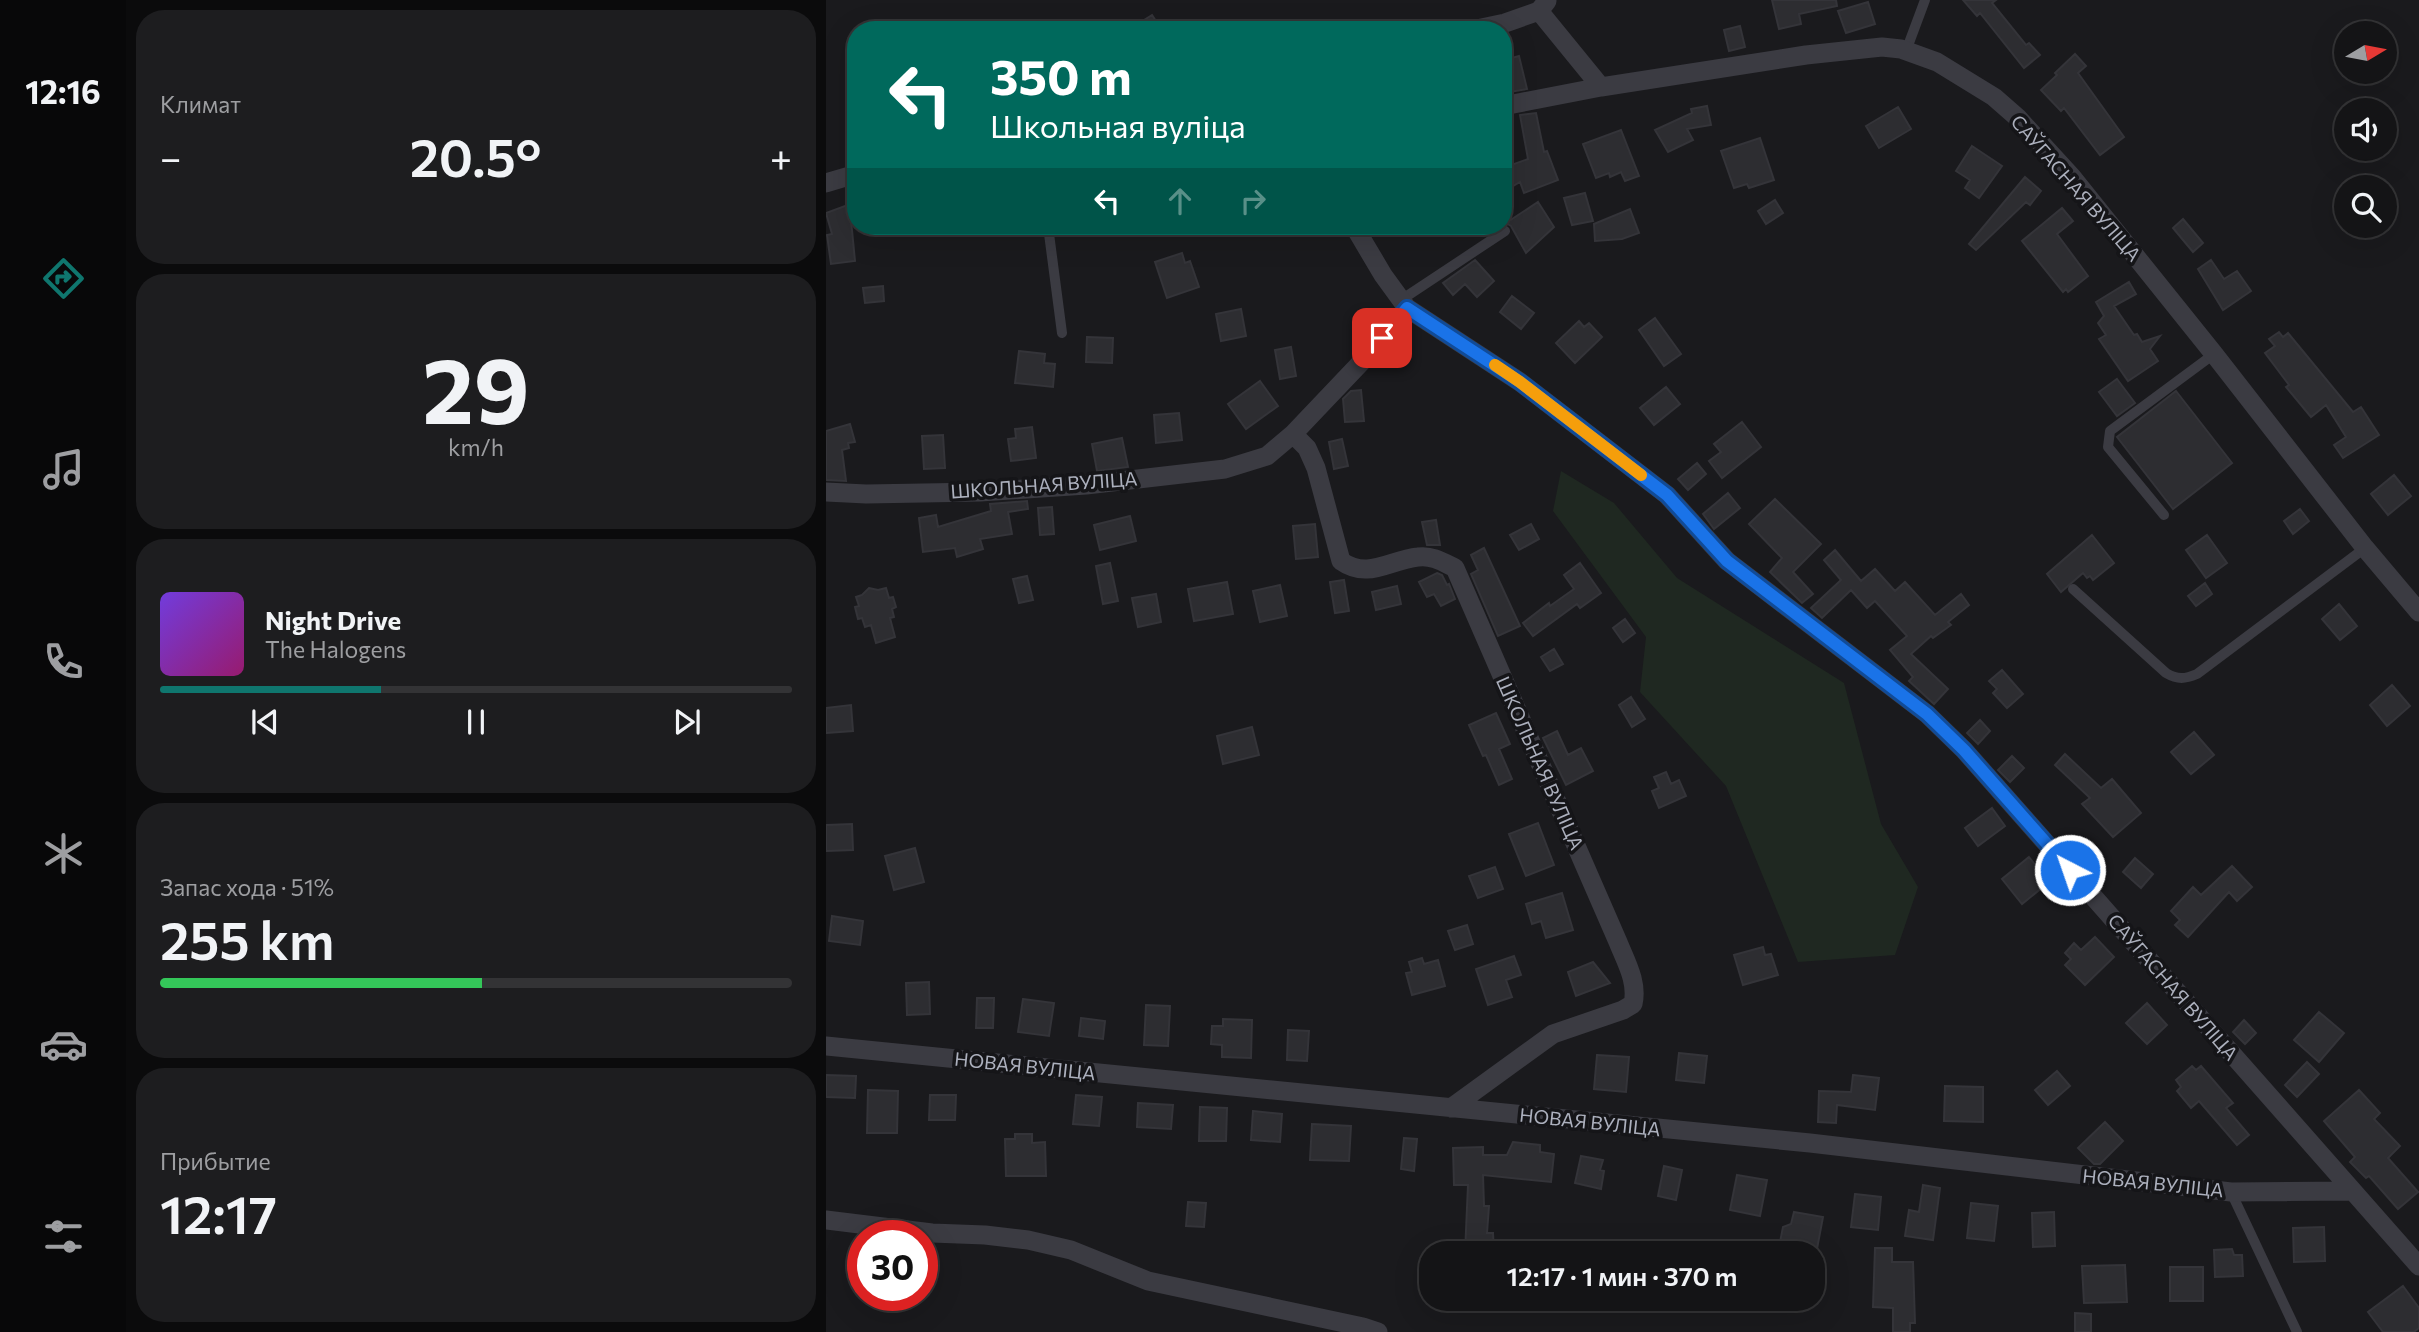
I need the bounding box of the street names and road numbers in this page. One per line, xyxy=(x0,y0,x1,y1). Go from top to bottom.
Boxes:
street label: САЎГАСНАЯ ВУЛІЦА xyxy=(2007,110,2146,266)
street label: ШКОЛЬНАЯ ВУЛІЦА xyxy=(950,466,1138,503)
street label: ШКОЛЬНАЯ ВУЛІЦА xyxy=(1492,673,1589,853)
street label: САЎГАСНАЯ ВУЛІЦА xyxy=(2104,909,2243,1065)
street label: НОВАЯ ВУЛІЦА xyxy=(953,1047,1097,1084)
street label: НОВАЯ ВУЛІЦА xyxy=(1518,1103,1662,1140)
street label: НОВАЯ ВУЛІЦА xyxy=(2081,1164,2225,1201)

